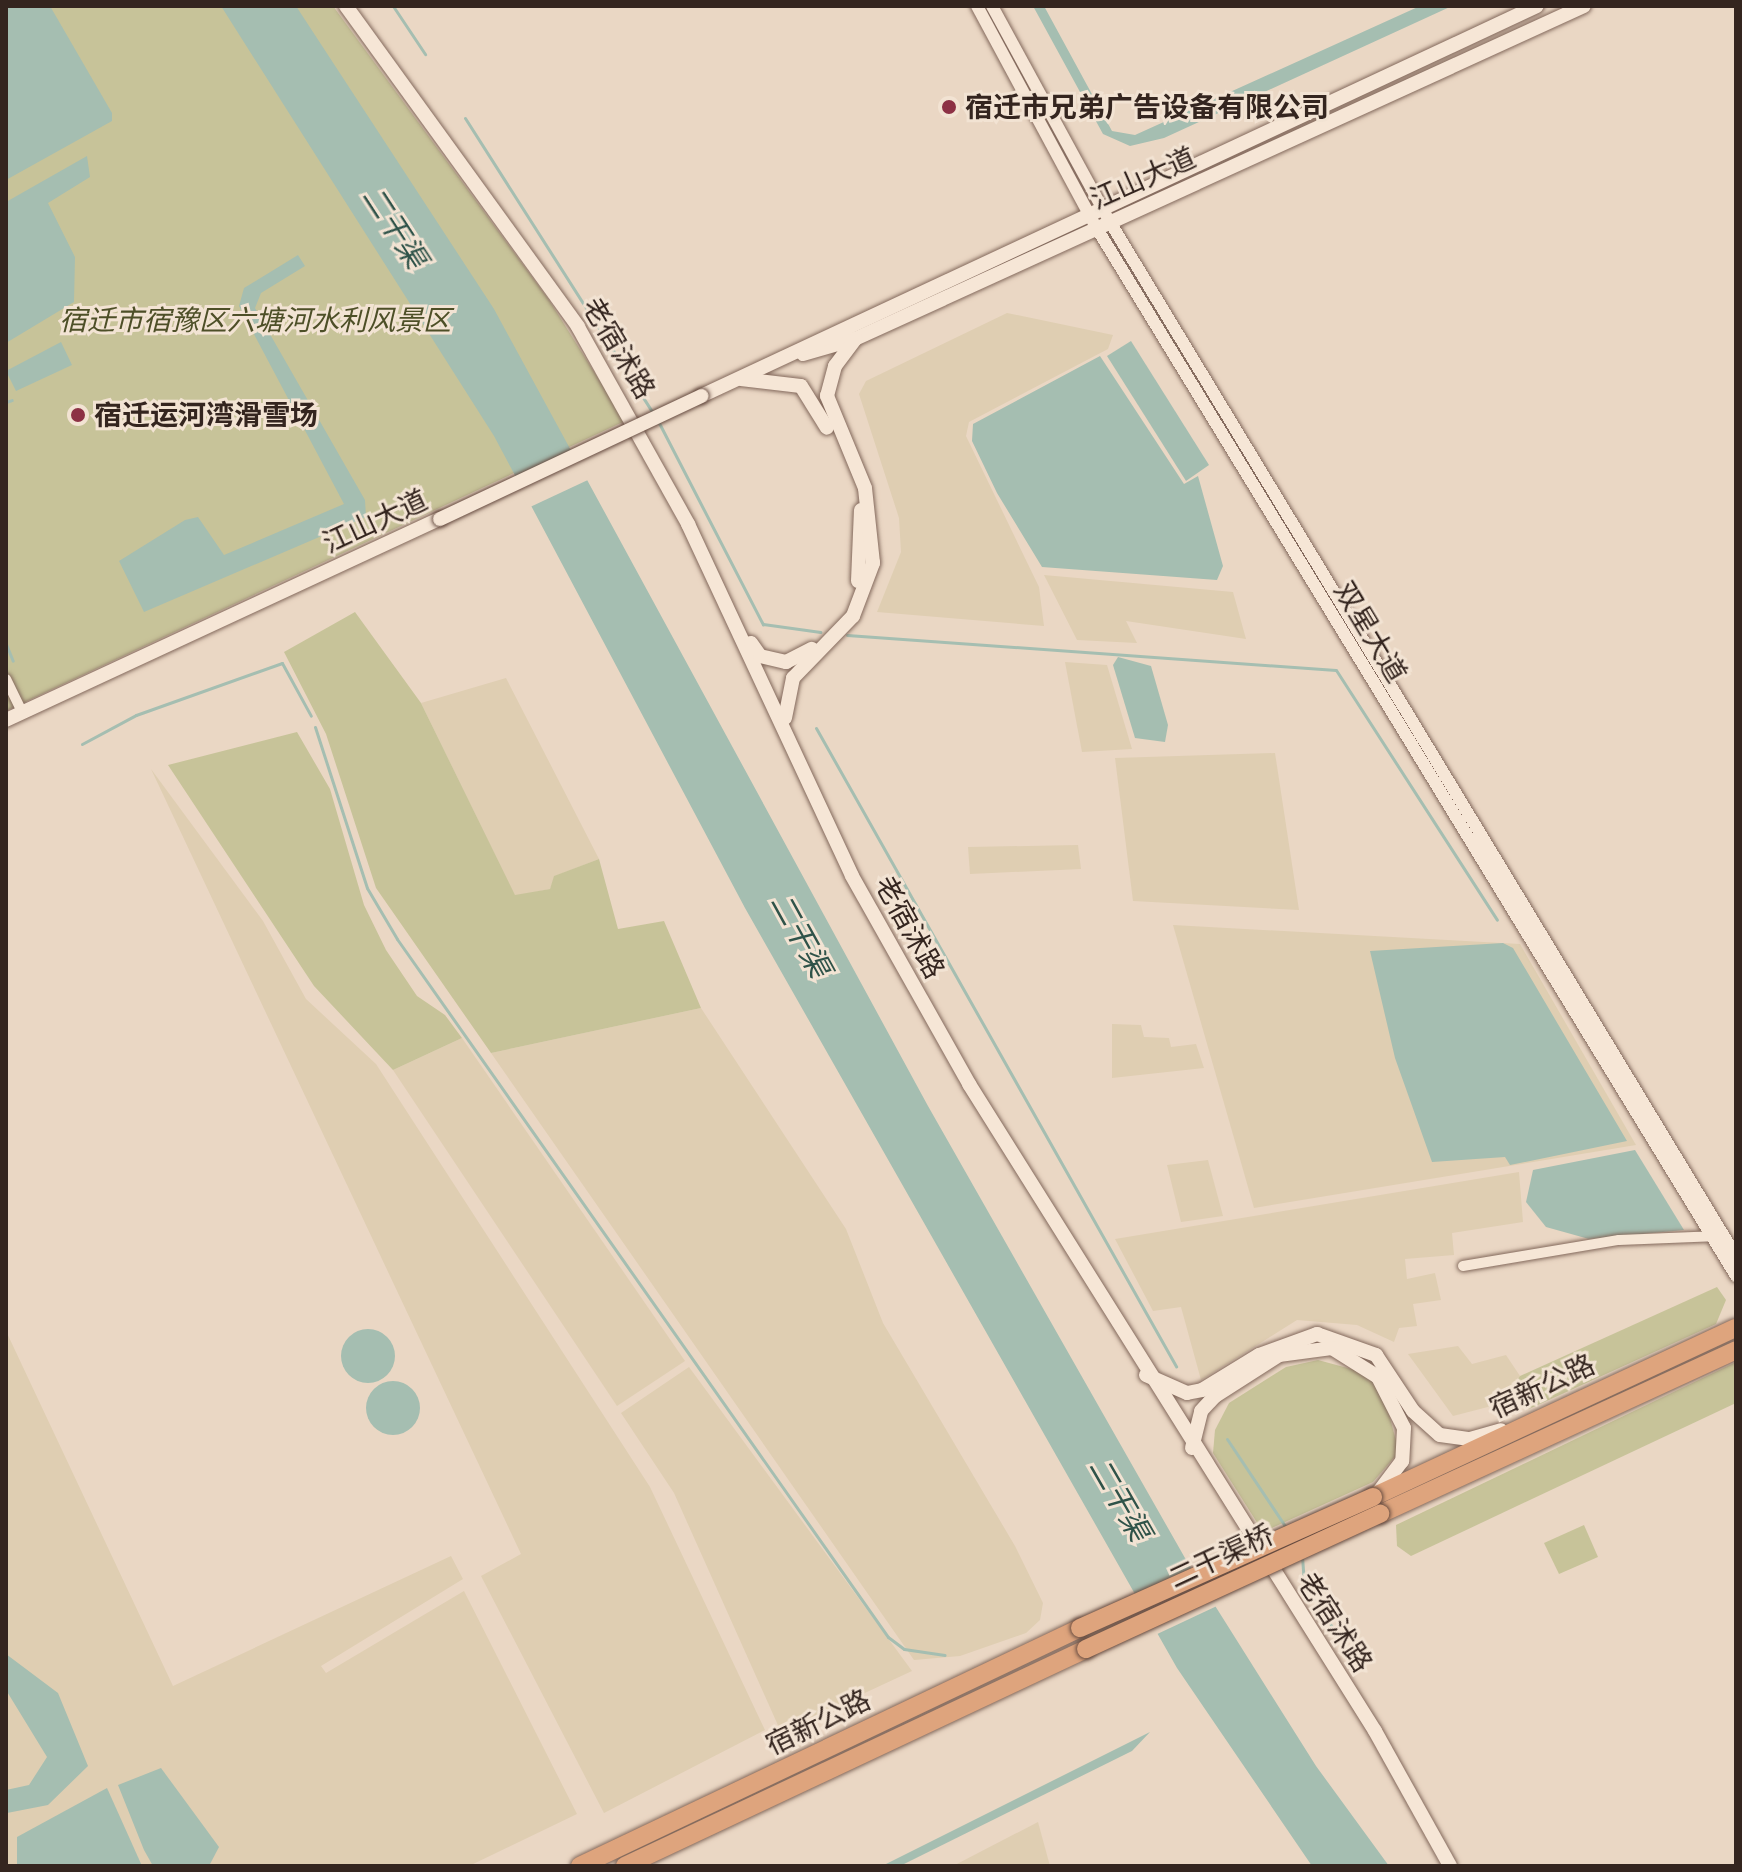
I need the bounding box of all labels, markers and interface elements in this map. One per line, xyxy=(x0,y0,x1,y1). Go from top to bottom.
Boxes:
place label: 宿迁市兄弟广告设备有限公司 xyxy=(965,90,1329,124)
marker: 宿迁市兄弟广告设备有限公司 xyxy=(940,98,958,116)
street label: 江山大道 xyxy=(1085,140,1201,216)
water label: 二干渠 xyxy=(355,179,435,275)
street label: 老宿沭路 xyxy=(576,291,662,405)
park label: 宿迁市宿豫区六塘河水利风景区 xyxy=(59,303,451,337)
place label: 宿迁运河湾滑雪场 xyxy=(94,398,318,432)
marker: 宿迁运河湾滑雪场 xyxy=(69,406,87,424)
street label: 江山大道 xyxy=(317,482,433,560)
street label: 双星大道 xyxy=(1328,575,1414,689)
street label: 老宿沭路 xyxy=(868,870,952,984)
water label: 二干渠 xyxy=(763,887,839,983)
street label: 宿新公路 xyxy=(1484,1347,1600,1425)
water label: 二干渠 xyxy=(1082,1451,1158,1547)
street label: 二干渠桥 xyxy=(1163,1517,1279,1595)
street label: 老宿沭路 xyxy=(1290,1566,1380,1678)
street label: 宿新公路 xyxy=(760,1682,876,1762)

